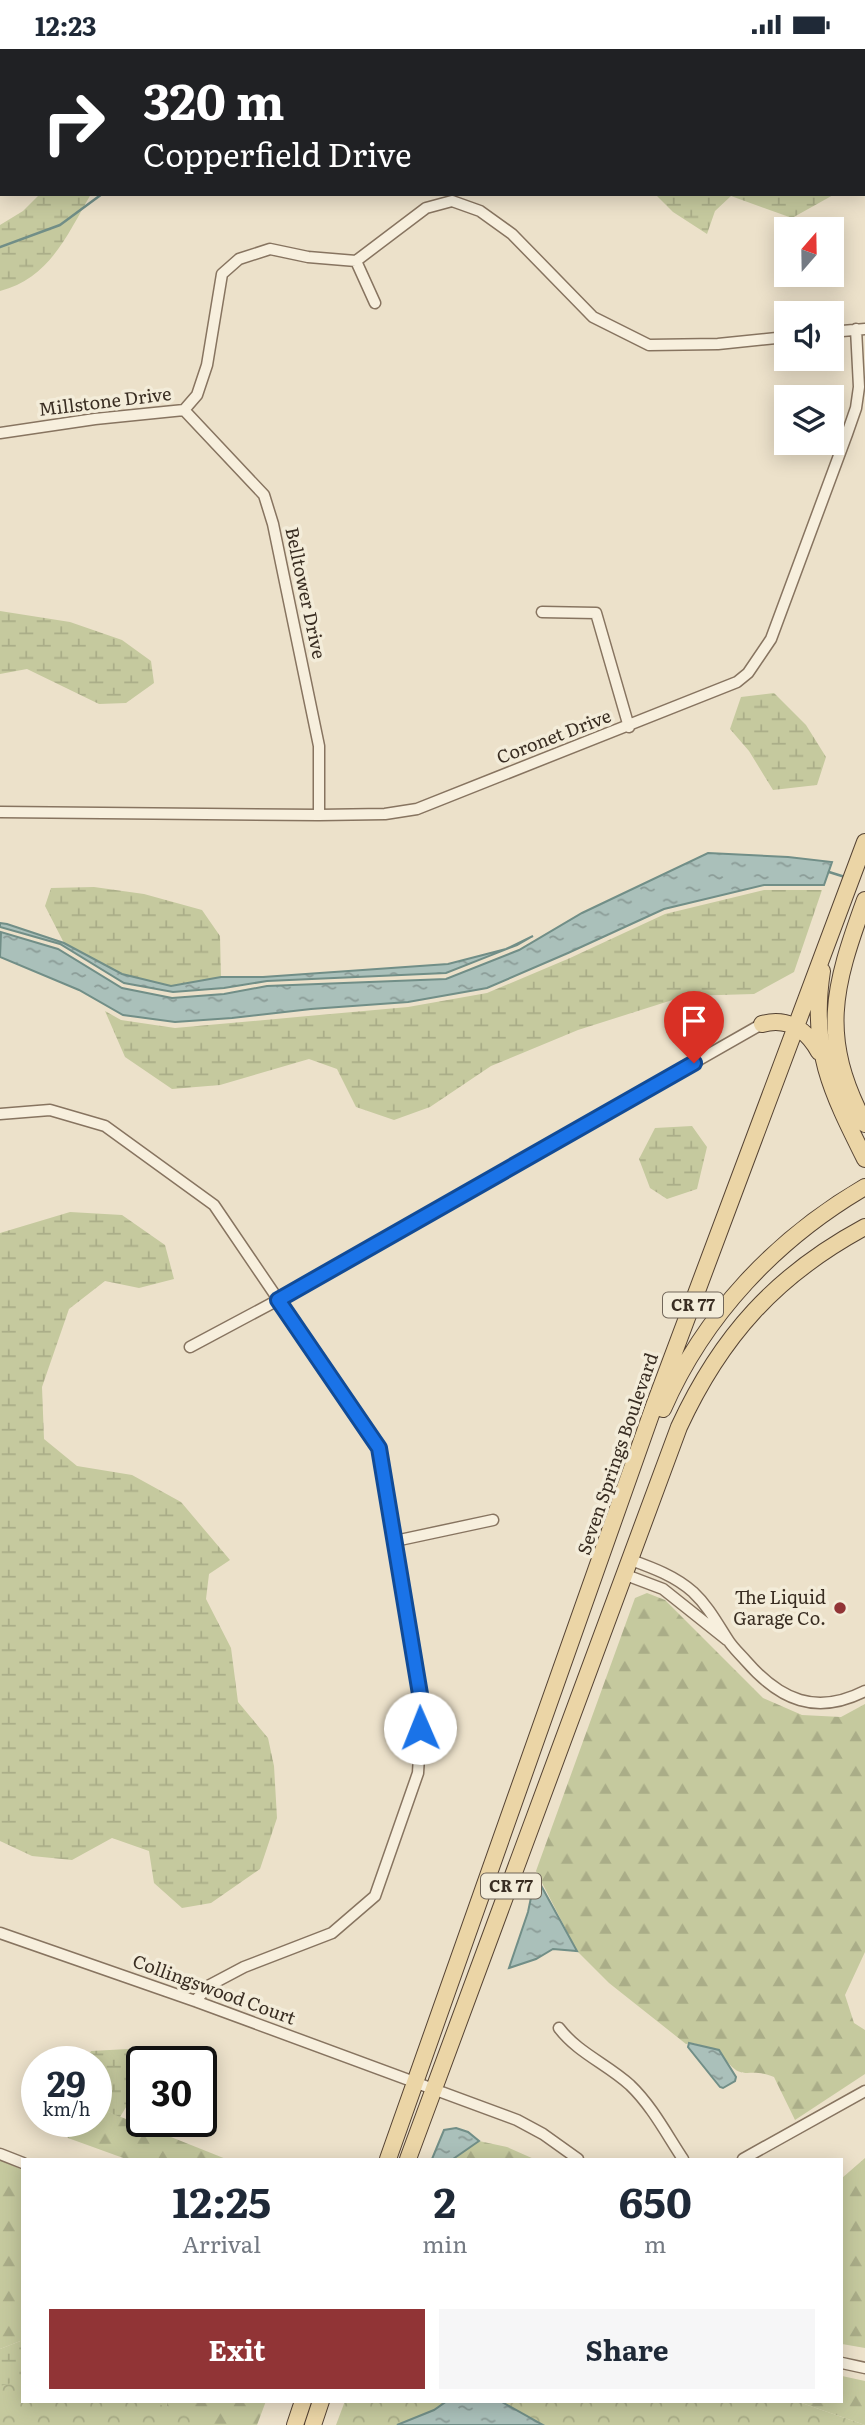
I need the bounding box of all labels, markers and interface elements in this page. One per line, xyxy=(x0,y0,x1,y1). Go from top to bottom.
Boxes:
text: 12:23 xyxy=(35,5,97,44)
text: 320 m xyxy=(143,62,285,135)
icon: right xyxy=(28,77,119,168)
text: Copperfield Drive xyxy=(143,129,412,177)
north arrow xyxy=(774,217,844,287)
map controls xyxy=(774,217,844,455)
button: sound xyxy=(774,301,844,371)
street label: Millstone Drive xyxy=(37,379,173,422)
button: layers xyxy=(774,385,844,455)
street label: Belltower Drive xyxy=(279,524,334,661)
street label: Coronet Drive xyxy=(492,701,615,770)
pin xyxy=(664,991,724,1063)
icon: arrive xyxy=(675,1002,713,1040)
road number: CR 77 xyxy=(663,1293,723,1317)
street label: Seven Springs Boulevard xyxy=(569,1349,664,1558)
place label: The Liquid Garage Co. xyxy=(733,1583,826,1631)
marker: The Liquid Garage Co. xyxy=(832,1600,848,1616)
position arrow xyxy=(383,1691,457,1765)
road number: CR 77 xyxy=(481,1874,541,1899)
street label: Collingswood Court xyxy=(129,1947,301,2031)
speed limit sign: 30 xyxy=(126,2046,217,2137)
text: 29 xyxy=(47,2056,86,2108)
text: km/h xyxy=(43,2095,90,2122)
text: 12:25 xyxy=(172,2169,271,2231)
text: 2 xyxy=(434,2169,456,2231)
text: 650 xyxy=(619,2169,692,2231)
text: Arrival xyxy=(182,2226,261,2260)
text: min xyxy=(422,2226,467,2260)
text: m xyxy=(644,2226,666,2260)
button: Exit xyxy=(49,2309,425,2389)
button: Share xyxy=(439,2309,815,2389)

